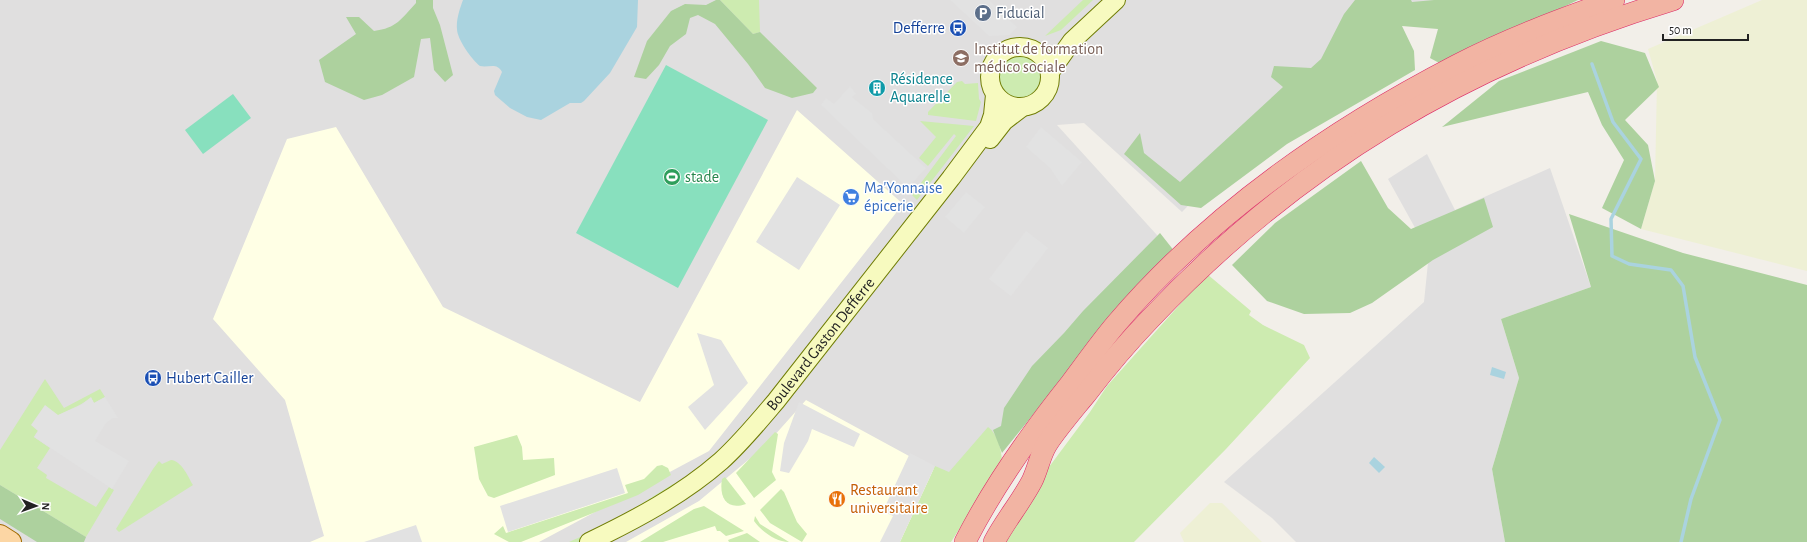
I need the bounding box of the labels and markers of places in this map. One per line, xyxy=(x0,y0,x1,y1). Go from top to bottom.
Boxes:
parking icon: Fiducial xyxy=(973,3,993,23)
place label: Fiducial xyxy=(996,5,1045,21)
bus stop icon: Defferre xyxy=(948,18,968,38)
place label: Defferre xyxy=(893,20,945,36)
place label: Institut de formation médico sociale xyxy=(974,41,1103,75)
school or university icon: Institut de formation médico sociale xyxy=(951,48,971,68)
place label: Résidence Aquarelle xyxy=(890,71,953,105)
building icon: Résidence Aquarelle xyxy=(867,78,887,98)
sports icon: stade xyxy=(662,167,682,187)
place label: stade xyxy=(685,169,719,185)
place label: Ma'Yonnaise épicerie xyxy=(864,180,942,214)
supermarket icon: Ma'Yonnaise épicerie xyxy=(841,187,861,207)
bus stop icon: Hubert Cailler xyxy=(143,368,163,388)
place label: Hubert Cailler xyxy=(166,370,254,386)
place label: Restaurant universitaire xyxy=(850,482,928,516)
restaurant icon: Restaurant universitaire xyxy=(827,489,847,509)

